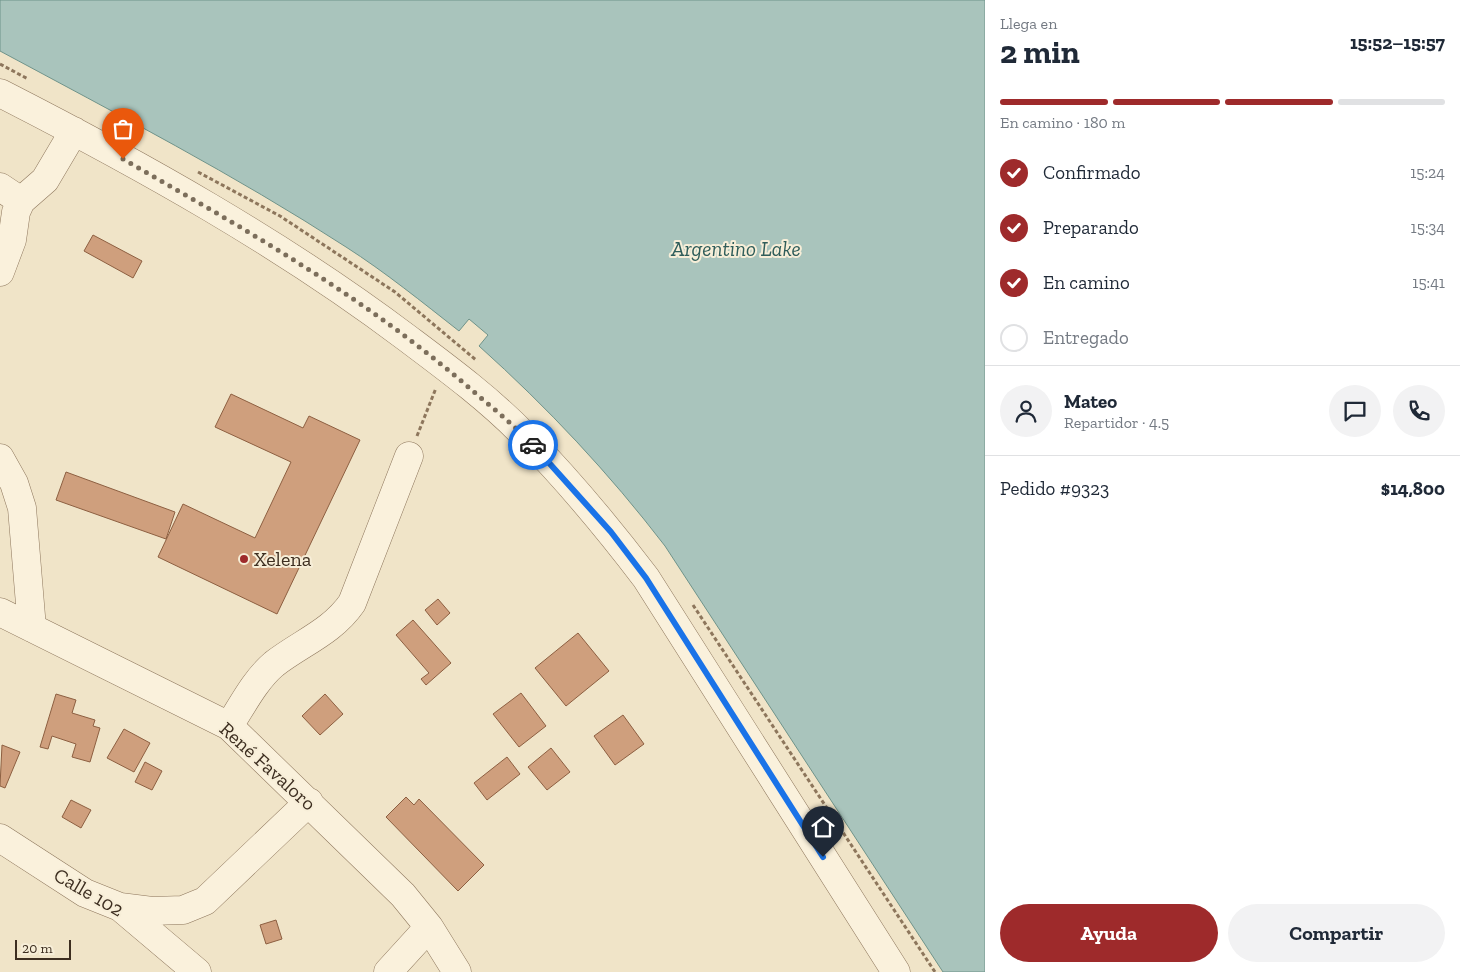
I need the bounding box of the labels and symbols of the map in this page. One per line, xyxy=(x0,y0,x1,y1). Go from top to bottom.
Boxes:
pin xyxy=(102,108,144,159)
water label: Argentino Lake xyxy=(670,236,801,261)
courier xyxy=(508,420,558,470)
place label: Xelena xyxy=(254,547,312,571)
marker: Xelena xyxy=(238,553,250,565)
street label: René Favaloro xyxy=(215,717,321,815)
pin xyxy=(802,806,844,857)
street label: Calle 102 xyxy=(50,862,128,922)
scale bar xyxy=(15,937,71,960)

